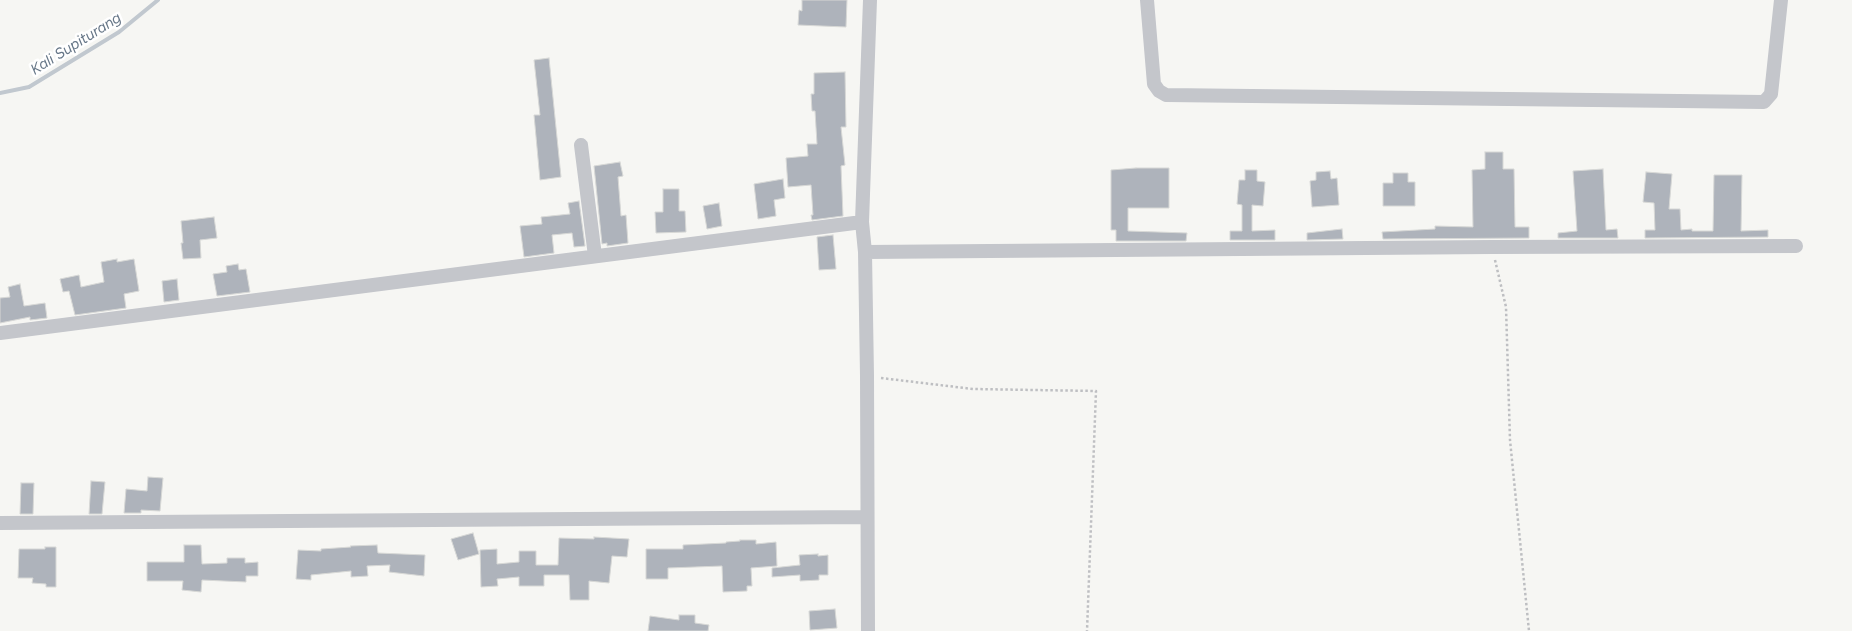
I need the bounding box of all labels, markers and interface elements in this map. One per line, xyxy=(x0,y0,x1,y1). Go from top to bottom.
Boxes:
water label: Kali Supiturang xyxy=(27,9,125,79)

